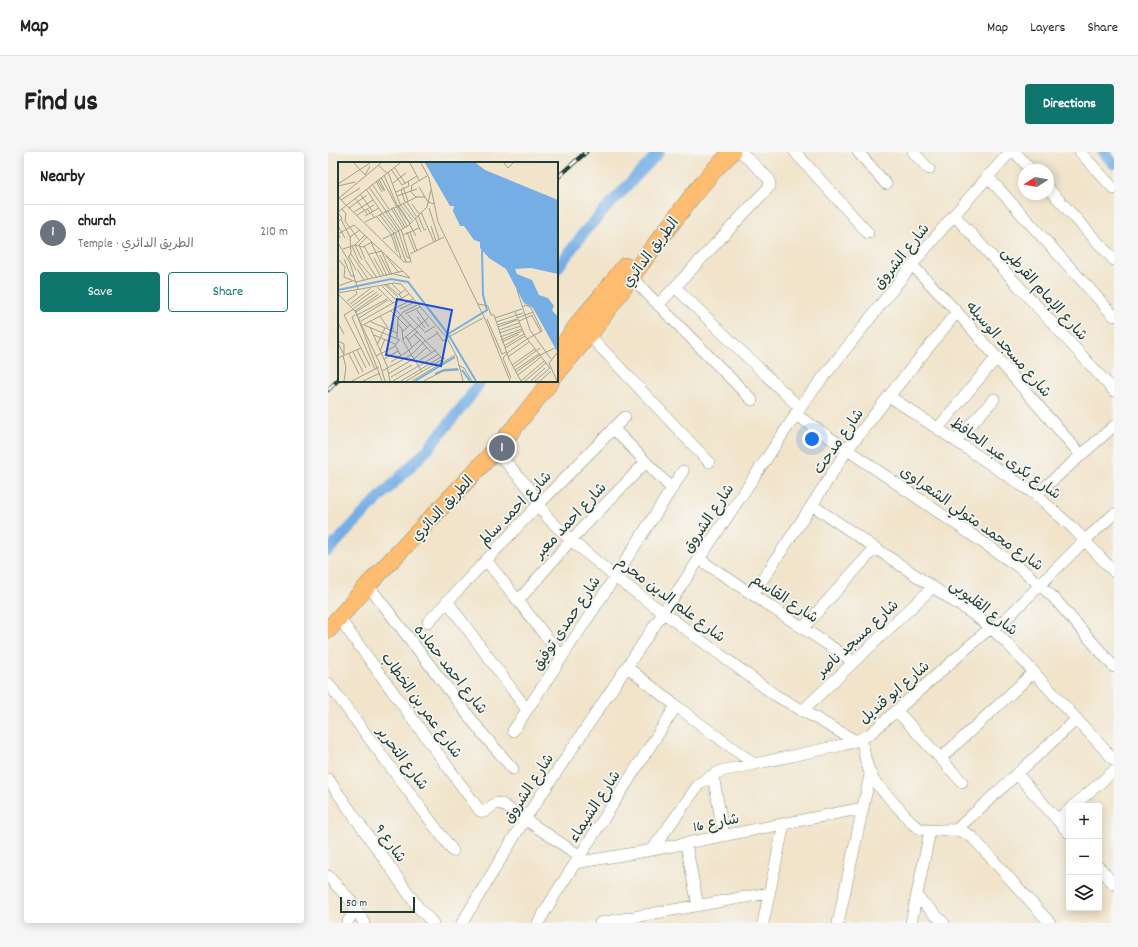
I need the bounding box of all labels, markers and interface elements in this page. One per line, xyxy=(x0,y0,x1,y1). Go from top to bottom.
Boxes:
text: Map xyxy=(20,14,49,41)
text: Map xyxy=(987,18,1008,38)
text: Layers xyxy=(1030,18,1065,38)
text: Share xyxy=(1087,18,1118,38)
text: Find us xyxy=(24,84,98,124)
button: Directions xyxy=(1025,84,1114,124)
inset map xyxy=(338,162,558,382)
north arrow xyxy=(1018,164,1054,200)
text: Nearby xyxy=(40,166,84,190)
text: church xyxy=(78,211,116,233)
street label: الطريق الدائري xyxy=(618,213,685,293)
street label: شارع الشروق xyxy=(869,219,936,295)
text: 1 xyxy=(52,223,54,242)
text: 210 m xyxy=(260,223,288,242)
text: Temple · الطريق الدائري xyxy=(78,235,194,254)
street label: شارع الإمام القرطبى xyxy=(995,242,1092,346)
button: Save xyxy=(40,272,160,312)
button: Share xyxy=(168,272,288,312)
street label: شارع مسجد الوسيله xyxy=(959,297,1056,403)
street label: شارع مدحت xyxy=(809,405,871,480)
street label: شارع بكرى عبد الحافظ xyxy=(945,413,1065,506)
your location xyxy=(802,429,822,449)
pin: 1 xyxy=(489,433,515,463)
street label: شارع محمد متولي الشعراوى xyxy=(895,462,1047,578)
street label: شارع احمد سالم xyxy=(475,467,558,552)
street label: الطريق الدائري xyxy=(407,471,480,547)
street label: شارع احمد معبر xyxy=(529,478,613,566)
street label: شارع الشروق xyxy=(678,480,741,558)
street label: شارع علم الدين محرم xyxy=(610,552,729,649)
street label: شارع القاسم xyxy=(746,570,822,630)
street label: شارع حمدى توفيق xyxy=(528,572,607,676)
street label: شارع القليوبى xyxy=(944,575,1022,642)
street label: شارع مسجد ناصر xyxy=(811,595,905,685)
street label: شارع احمد حماده xyxy=(407,621,492,720)
street label: شارع عمر بن الخطاب xyxy=(374,649,466,764)
street label: شارع ابو قنديل xyxy=(855,657,936,730)
street label: شارع التحرير xyxy=(369,721,433,796)
street label: شارع الشروق xyxy=(499,750,561,828)
street label: شارع الشيماء xyxy=(564,767,627,847)
map controls xyxy=(1066,803,1102,911)
button: + xyxy=(1066,803,1102,839)
street label: شارع 16 xyxy=(691,809,741,839)
street label: شارع 9 xyxy=(368,820,411,868)
button: − xyxy=(1066,839,1102,875)
button: layers xyxy=(1066,875,1102,911)
scale bar xyxy=(340,895,415,914)
text: 50 m xyxy=(346,896,367,912)

